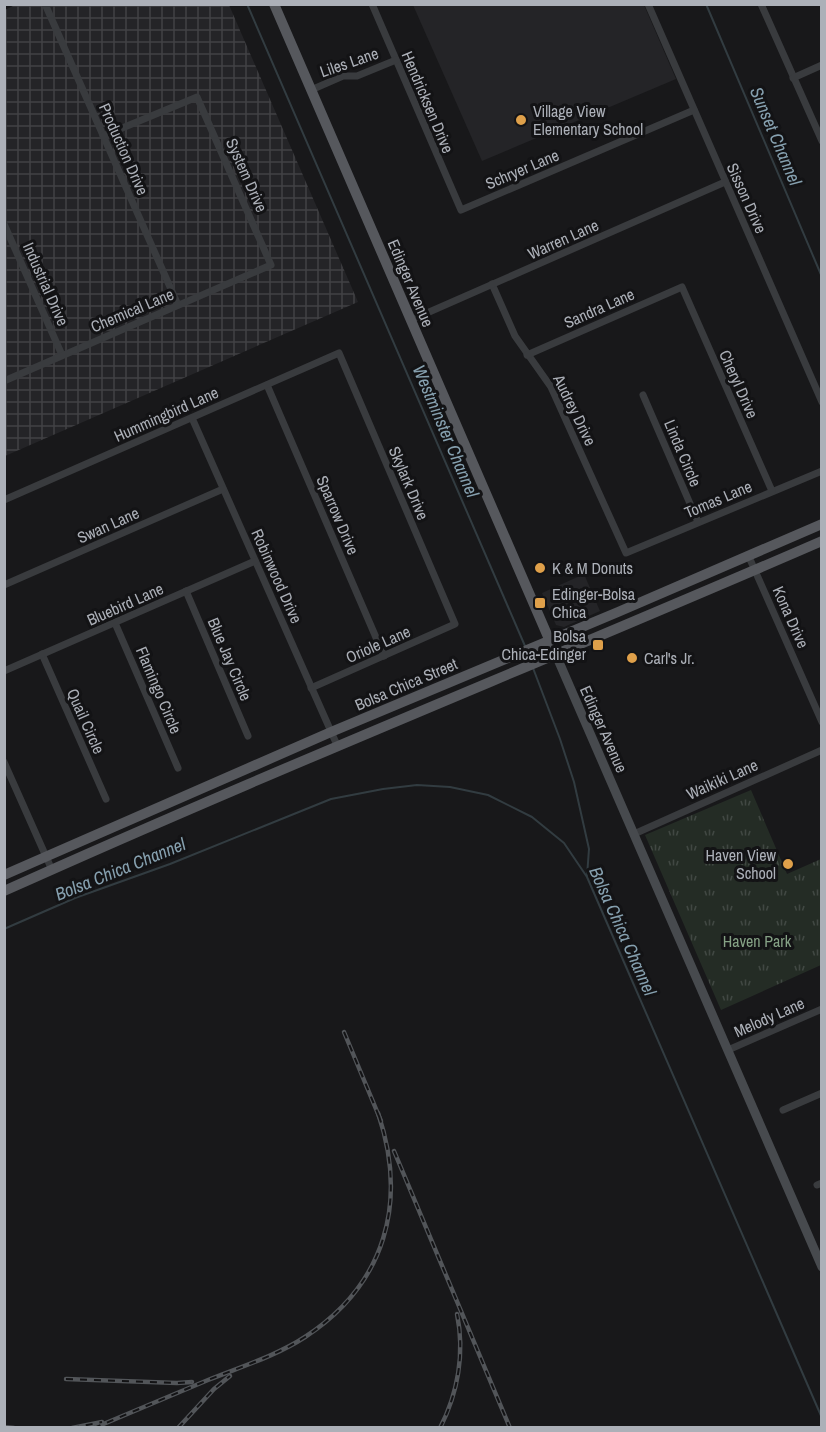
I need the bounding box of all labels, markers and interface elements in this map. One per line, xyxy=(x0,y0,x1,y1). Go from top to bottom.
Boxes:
street label: Liles Lane xyxy=(317,42,381,82)
street label: Hendricksen Drive xyxy=(397,48,459,156)
water label: Sunset Channel xyxy=(744,83,808,190)
street label: Production Drive xyxy=(94,100,154,198)
place label: Village View Elementary School xyxy=(533,100,643,140)
marker: Village View Elementary School xyxy=(514,113,528,127)
street label: System Drive xyxy=(221,135,273,215)
street label: Schryer Lane xyxy=(482,144,562,194)
street label: Sisson Drive xyxy=(722,159,772,237)
street label: Warren Lane xyxy=(524,214,602,264)
street label: Edinger Avenue xyxy=(383,236,439,330)
street label: Industrial Drive xyxy=(18,239,74,329)
street label: Chemical Lane xyxy=(87,283,177,337)
street label: Sandra Lane xyxy=(560,283,638,333)
street label: Cheryl Drive xyxy=(714,346,764,422)
water label: Westminster Channel xyxy=(407,361,485,502)
street label: Audrey Drive xyxy=(548,370,602,449)
street label: Hummingbird Lane xyxy=(110,381,222,447)
street label: Linda Circle xyxy=(659,416,707,490)
street label: Skylark Drive xyxy=(384,443,434,523)
street label: Sparrow Drive xyxy=(311,472,365,558)
street label: Tomas Lane xyxy=(681,475,755,523)
street label: Swan Lane xyxy=(74,502,142,548)
street label: Robinwood Drive xyxy=(246,525,308,627)
place label: K & M Donuts xyxy=(552,557,633,579)
marker: K & M Donuts xyxy=(533,561,547,575)
street label: Bluebird Lane xyxy=(83,577,167,631)
place label: Edinger-Bolsa Chica xyxy=(552,583,636,623)
street label: Kona Drive xyxy=(768,583,814,651)
marker: Edinger-Bolsa Chica xyxy=(533,596,547,610)
street label: Blue Jay Circle xyxy=(203,614,257,704)
street label: Oriole Lane xyxy=(342,620,414,668)
place label: Bolsa Chica-Edinger xyxy=(501,625,587,665)
marker: Bolsa Chica-Edinger xyxy=(591,638,605,652)
street label: Flamingo Circle xyxy=(131,643,187,737)
place label: Carl's Jr. xyxy=(644,647,695,669)
marker: Carl's Jr. xyxy=(625,651,639,665)
street label: Bolsa Chica Street xyxy=(351,652,461,715)
street label: Edinger Avenue xyxy=(575,682,633,776)
street label: Quail Circle xyxy=(62,685,110,757)
street label: Waikiki Lane xyxy=(683,753,761,805)
water label: Bolsa Chica Channel xyxy=(51,831,190,907)
place label: Haven View School xyxy=(705,844,777,884)
marker: Haven View School xyxy=(781,857,795,871)
water label: Bolsa Chica Channel xyxy=(583,863,663,1000)
park label: Haven Park xyxy=(723,930,792,952)
street label: Melody Lane xyxy=(730,992,808,1042)

